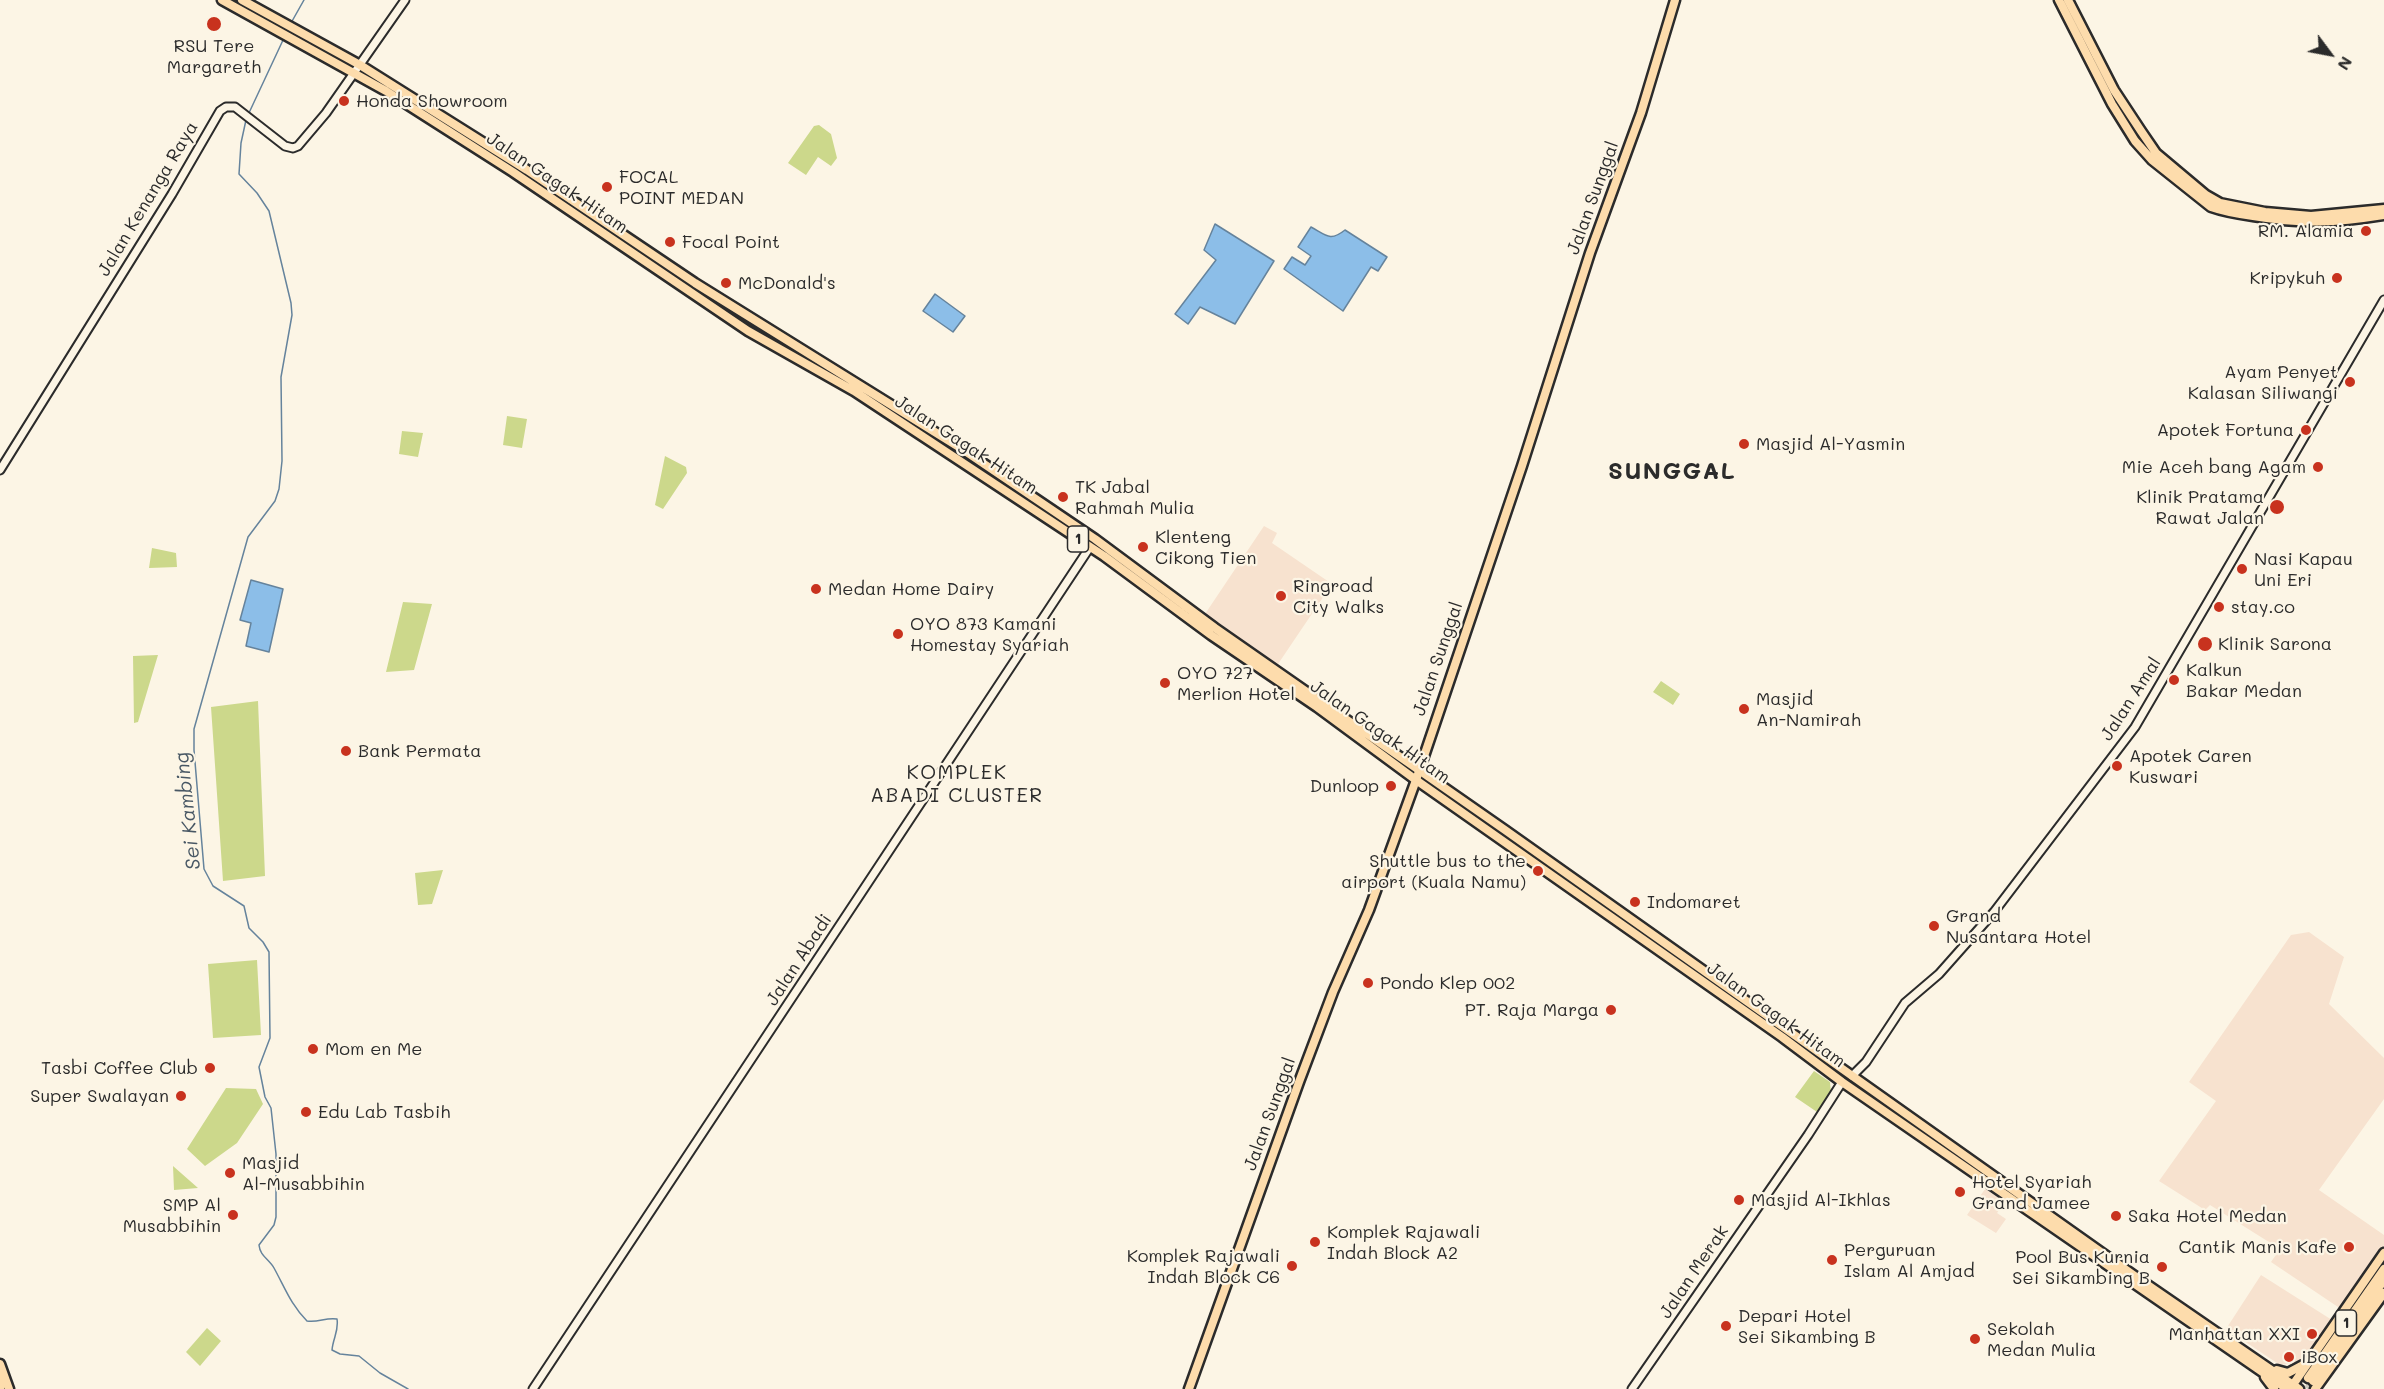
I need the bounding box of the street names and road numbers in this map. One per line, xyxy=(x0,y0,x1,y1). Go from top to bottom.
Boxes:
street label: Jalan Kenanga Raya xyxy=(93,118,203,280)
street label: Jalan Gagak Hitam xyxy=(482,128,632,238)
street label: Jalan Sunggal xyxy=(1562,138,1624,258)
street label: Jalan Gagak Hitam xyxy=(891,391,1041,499)
road number: 1 xyxy=(1068,526,1088,552)
street label: Jalan Sunggal xyxy=(1408,599,1468,719)
street label: Jalan Amal xyxy=(2096,653,2166,745)
street label: Jalan Gagak Hitam xyxy=(1306,676,1454,788)
street label: Jalan Abadi xyxy=(761,910,837,1010)
street label: Jalan Gagak Hitam xyxy=(1703,958,1849,1072)
street label: Jalan Sunggal xyxy=(1239,1054,1301,1174)
street label: Jalan Merak xyxy=(1655,1221,1733,1323)
road number: 1 xyxy=(2336,1310,2356,1336)

